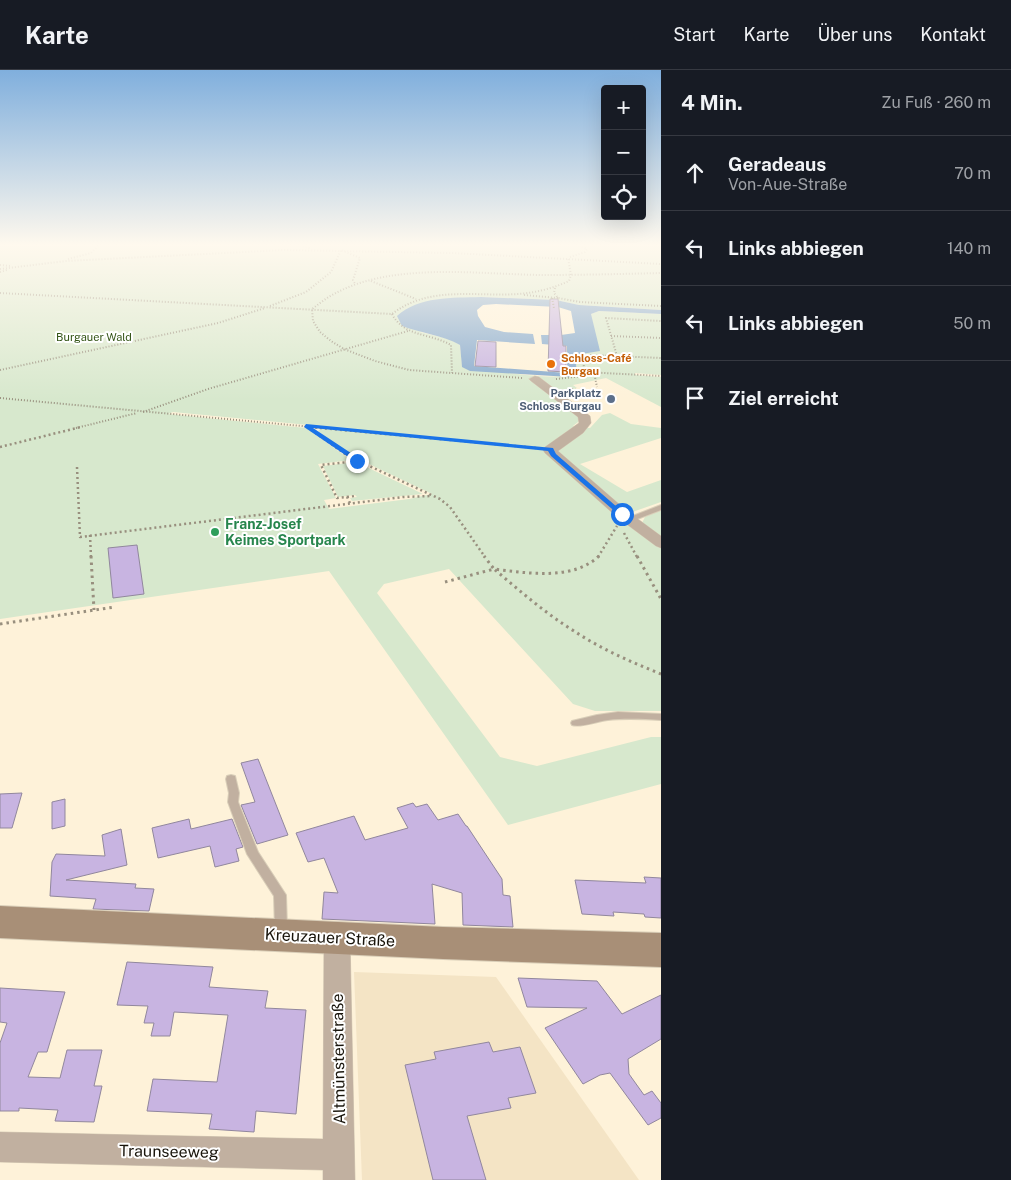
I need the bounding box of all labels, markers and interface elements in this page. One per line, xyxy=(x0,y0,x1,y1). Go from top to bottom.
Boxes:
text: Karte xyxy=(25,21,89,49)
text: Start xyxy=(673,24,716,45)
text: Karte xyxy=(744,24,789,45)
text: Über uns xyxy=(817,24,892,45)
text: Kontakt xyxy=(920,24,986,45)
map controls xyxy=(601,85,646,220)
button: + xyxy=(601,85,646,130)
text: 4 Min. xyxy=(681,90,743,115)
text: Zu Fuß · 260 m xyxy=(881,93,991,112)
button: − xyxy=(601,130,646,175)
text: Geradeaus xyxy=(728,153,826,175)
icon: ahead xyxy=(681,159,709,187)
text: 70 m xyxy=(954,164,991,183)
button: locate xyxy=(601,175,646,220)
text: Von-Aue-Straße xyxy=(728,175,847,194)
icon: left xyxy=(681,234,709,262)
text: Links abbiegen xyxy=(728,237,864,259)
text: 140 m xyxy=(947,239,991,258)
icon: left xyxy=(681,309,709,337)
text: Links abbiegen xyxy=(728,312,864,334)
text: 50 m xyxy=(953,314,991,333)
park label: Burgauer Wald xyxy=(56,331,132,343)
place label: Schloss-Café Burgau xyxy=(561,352,632,377)
marker: Schloss-Café Burgau xyxy=(545,358,557,370)
icon: arrive xyxy=(681,384,709,412)
place label: Parkplatz Schloss Burgau xyxy=(519,387,602,412)
text: Ziel erreicht xyxy=(728,387,839,409)
marker: Parkplatz Schloss Burgau xyxy=(605,393,617,405)
route end xyxy=(346,450,369,473)
route start xyxy=(611,503,634,526)
place label: Franz-Josef Keimes Sportpark xyxy=(225,516,346,548)
marker: Franz-Josef Keimes Sportpark xyxy=(209,526,221,538)
street label: Kreuzauer Straße xyxy=(264,925,396,950)
street label: Altmünsterstraße xyxy=(328,993,349,1125)
street label: Traunseeweg xyxy=(119,1141,219,1162)

